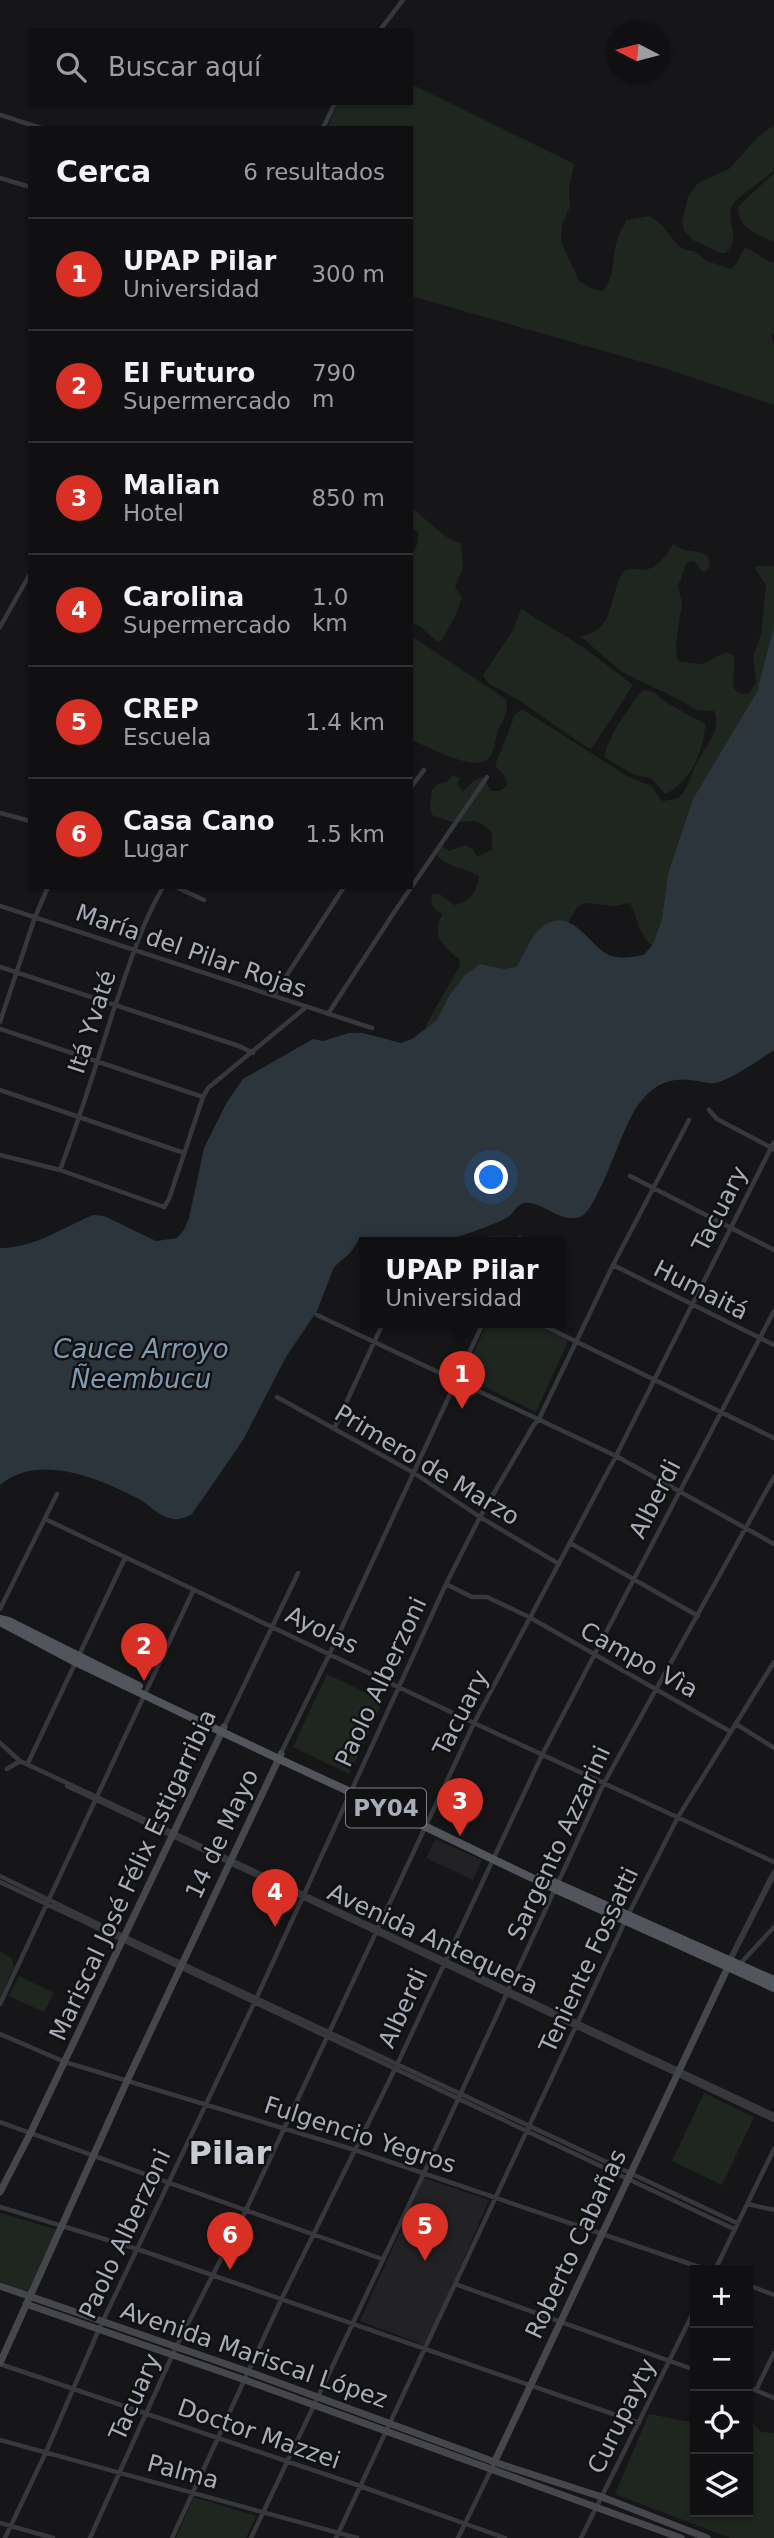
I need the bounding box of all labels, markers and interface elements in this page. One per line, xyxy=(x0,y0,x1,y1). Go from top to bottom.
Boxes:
north arrow xyxy=(606,21,669,84)
search box xyxy=(28,28,413,105)
icon: search xyxy=(52,48,90,86)
text: Buscar aquí xyxy=(108,52,261,82)
text: Cerca xyxy=(56,154,151,189)
text: 6 resultados xyxy=(243,159,385,185)
text: UPAP Pilar xyxy=(123,246,276,276)
text: 1 xyxy=(71,261,87,287)
text: 300 m xyxy=(311,261,385,287)
text: Universidad xyxy=(123,276,260,302)
text: El Futuro xyxy=(123,358,255,388)
text: 790 m xyxy=(312,360,356,412)
text: 2 xyxy=(71,373,87,399)
text: Supermercado xyxy=(123,388,291,414)
text: Malian xyxy=(123,470,220,500)
text: 3 xyxy=(71,485,87,511)
text: 850 m xyxy=(311,485,385,511)
text: Hotel xyxy=(123,500,184,526)
text: Carolina xyxy=(123,582,244,612)
text: 1.0 km xyxy=(312,584,348,636)
text: 4 xyxy=(71,597,87,623)
text: Supermercado xyxy=(123,612,291,638)
text: CREP xyxy=(123,694,199,724)
text: 5 xyxy=(71,709,87,735)
text: 1.4 km xyxy=(305,709,385,735)
text: Escuela xyxy=(123,724,211,750)
text: Casa Cano xyxy=(123,806,275,836)
text: 6 xyxy=(71,821,87,847)
text: 1.5 km xyxy=(305,821,385,847)
text: Lugar xyxy=(123,836,188,862)
street label: María del Pilar Rojas xyxy=(72,898,310,1004)
street label: Itá Yvaté xyxy=(62,967,122,1077)
your location xyxy=(474,1160,508,1194)
street label: Tacuary xyxy=(686,1161,753,1257)
popup xyxy=(359,1237,565,1328)
street label: Humaitá xyxy=(649,1254,753,1326)
text: UPAP Pilar xyxy=(385,1255,539,1285)
text: Universidad xyxy=(385,1285,522,1311)
water label: Cauce Arroyo Ñeembucu xyxy=(53,1334,229,1394)
pin: 1 xyxy=(439,1351,485,1409)
street label: Primero de Marzo xyxy=(330,1399,524,1531)
street label: Alberdi xyxy=(623,1455,687,1543)
street label: Paolo Alberzoni xyxy=(329,1593,433,1771)
street label: Ayolas xyxy=(281,1600,363,1660)
street label: Campo Vìa xyxy=(575,1616,703,1704)
pin: 2 xyxy=(121,1623,167,1681)
street label: Tacuary xyxy=(427,1665,494,1761)
street label: Mariscal José Félix Estigarribia xyxy=(44,1705,222,2045)
street label: Sargento Azzarini xyxy=(502,1741,616,1945)
street label: 14 de Mayo xyxy=(180,1765,264,1903)
pin: 3 xyxy=(437,1778,483,1836)
road number: PY04 xyxy=(346,1788,426,1828)
street label: Teniente Fossatti xyxy=(533,1863,644,2058)
pin: 4 xyxy=(252,1869,298,1927)
street label: Avenida Antequera xyxy=(323,1878,543,2000)
street label: Alberdi xyxy=(372,1964,434,2052)
street label: Fulgencio Yegros xyxy=(261,2091,459,2179)
district label: Pilar xyxy=(189,2134,272,2172)
street label: Paolo Alberzoni xyxy=(73,2145,177,2323)
street label: Roberto Cabañas xyxy=(520,2145,632,2343)
pin: 5 xyxy=(402,2203,448,2261)
pin: 6 xyxy=(207,2212,253,2270)
map controls xyxy=(690,2265,753,2517)
button: + xyxy=(690,2265,753,2328)
street label: Avenida Mariscal López xyxy=(117,2296,391,2414)
button: − xyxy=(690,2328,753,2391)
street label: Tacuary xyxy=(103,2349,167,2446)
street label: Curupayty xyxy=(582,2354,662,2478)
button: locate xyxy=(690,2391,753,2454)
street label: Doctor Mazzei xyxy=(174,2393,344,2475)
street label: Palma xyxy=(144,2449,222,2495)
button: layers xyxy=(690,2454,753,2517)

